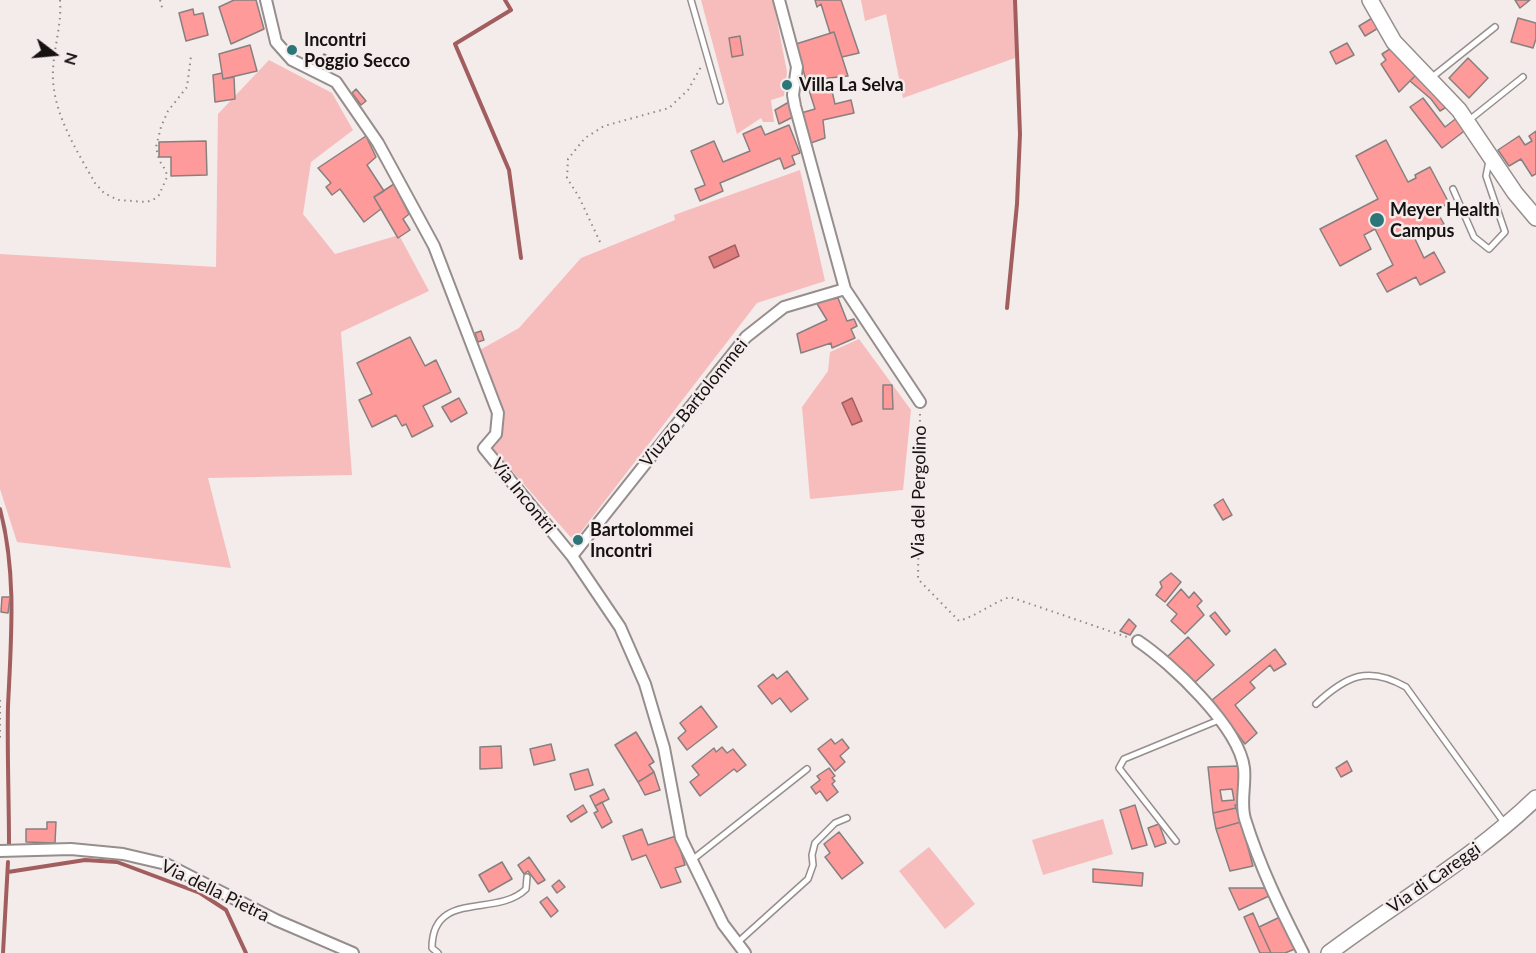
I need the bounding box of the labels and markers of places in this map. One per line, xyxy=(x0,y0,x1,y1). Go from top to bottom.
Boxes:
place label: Incontri Poggio Secco xyxy=(304,29,410,72)
marker: Incontri Poggio Secco xyxy=(285,43,299,57)
place label: Villa La Selva xyxy=(799,74,904,96)
marker: Villa La Selva xyxy=(780,78,794,92)
place label: Meyer Health Campus xyxy=(1390,199,1500,242)
marker: Meyer Health Campus xyxy=(1368,211,1386,229)
place label: Bartolommei Incontri xyxy=(590,519,694,562)
marker: Bartolommei Incontri xyxy=(571,533,585,547)

